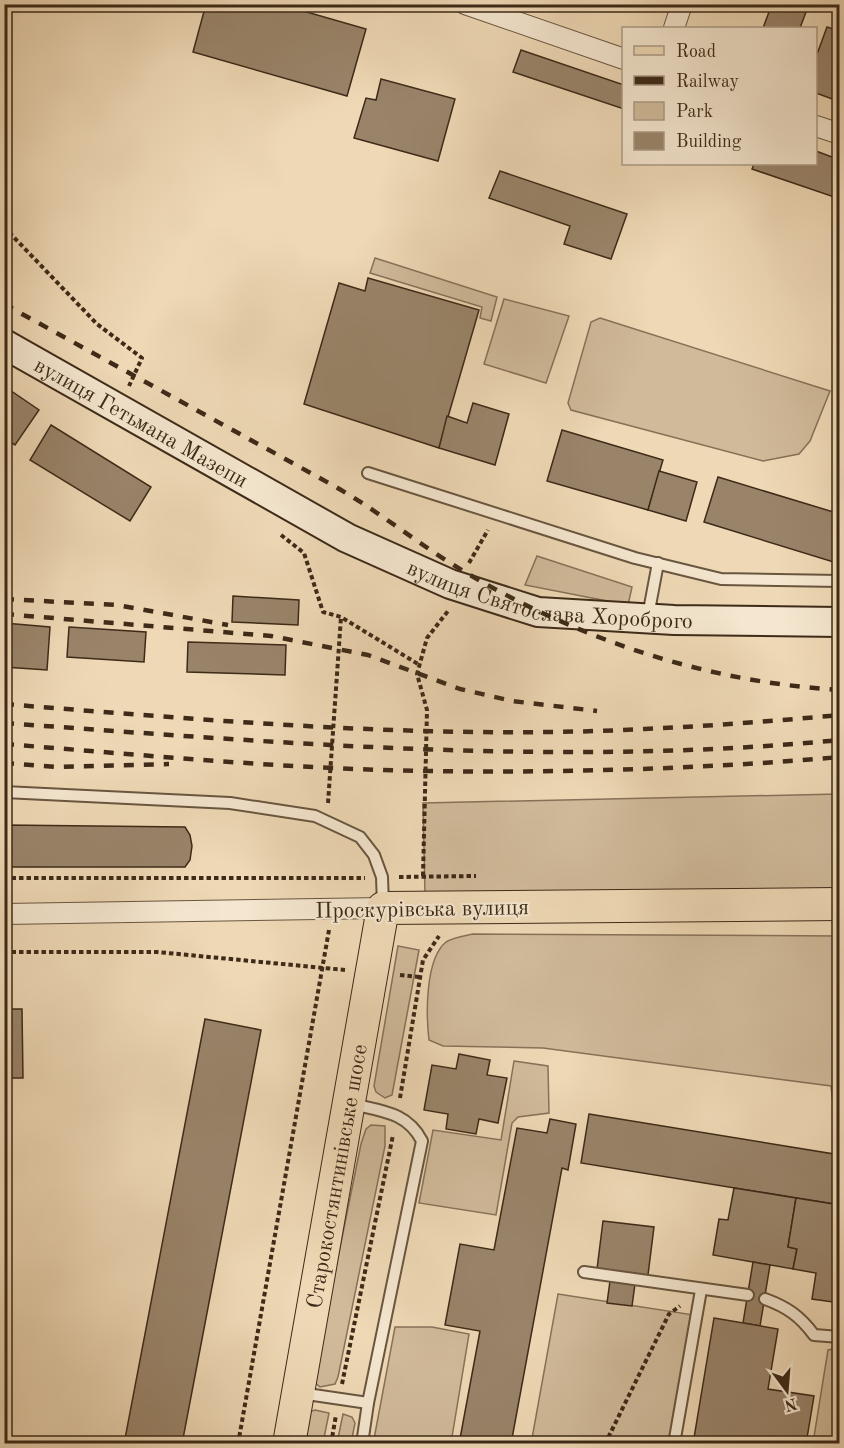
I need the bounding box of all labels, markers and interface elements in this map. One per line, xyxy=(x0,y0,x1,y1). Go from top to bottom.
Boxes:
legend xyxy=(622,27,817,165)
text: Road xyxy=(676,43,716,61)
text: Railway xyxy=(676,73,739,91)
text: Park xyxy=(676,103,713,121)
text: Building xyxy=(676,133,742,151)
street label: вулиця Гетьмана Мазепи xyxy=(30,354,251,493)
street label: вулиця Святослава Хороброго xyxy=(403,557,693,633)
street label: Проскурівська вулиця xyxy=(315,897,529,923)
street label: Старокостянтинівське шосе xyxy=(304,1043,372,1310)
north arrow xyxy=(757,1361,817,1421)
text: N xyxy=(782,1394,799,1413)

